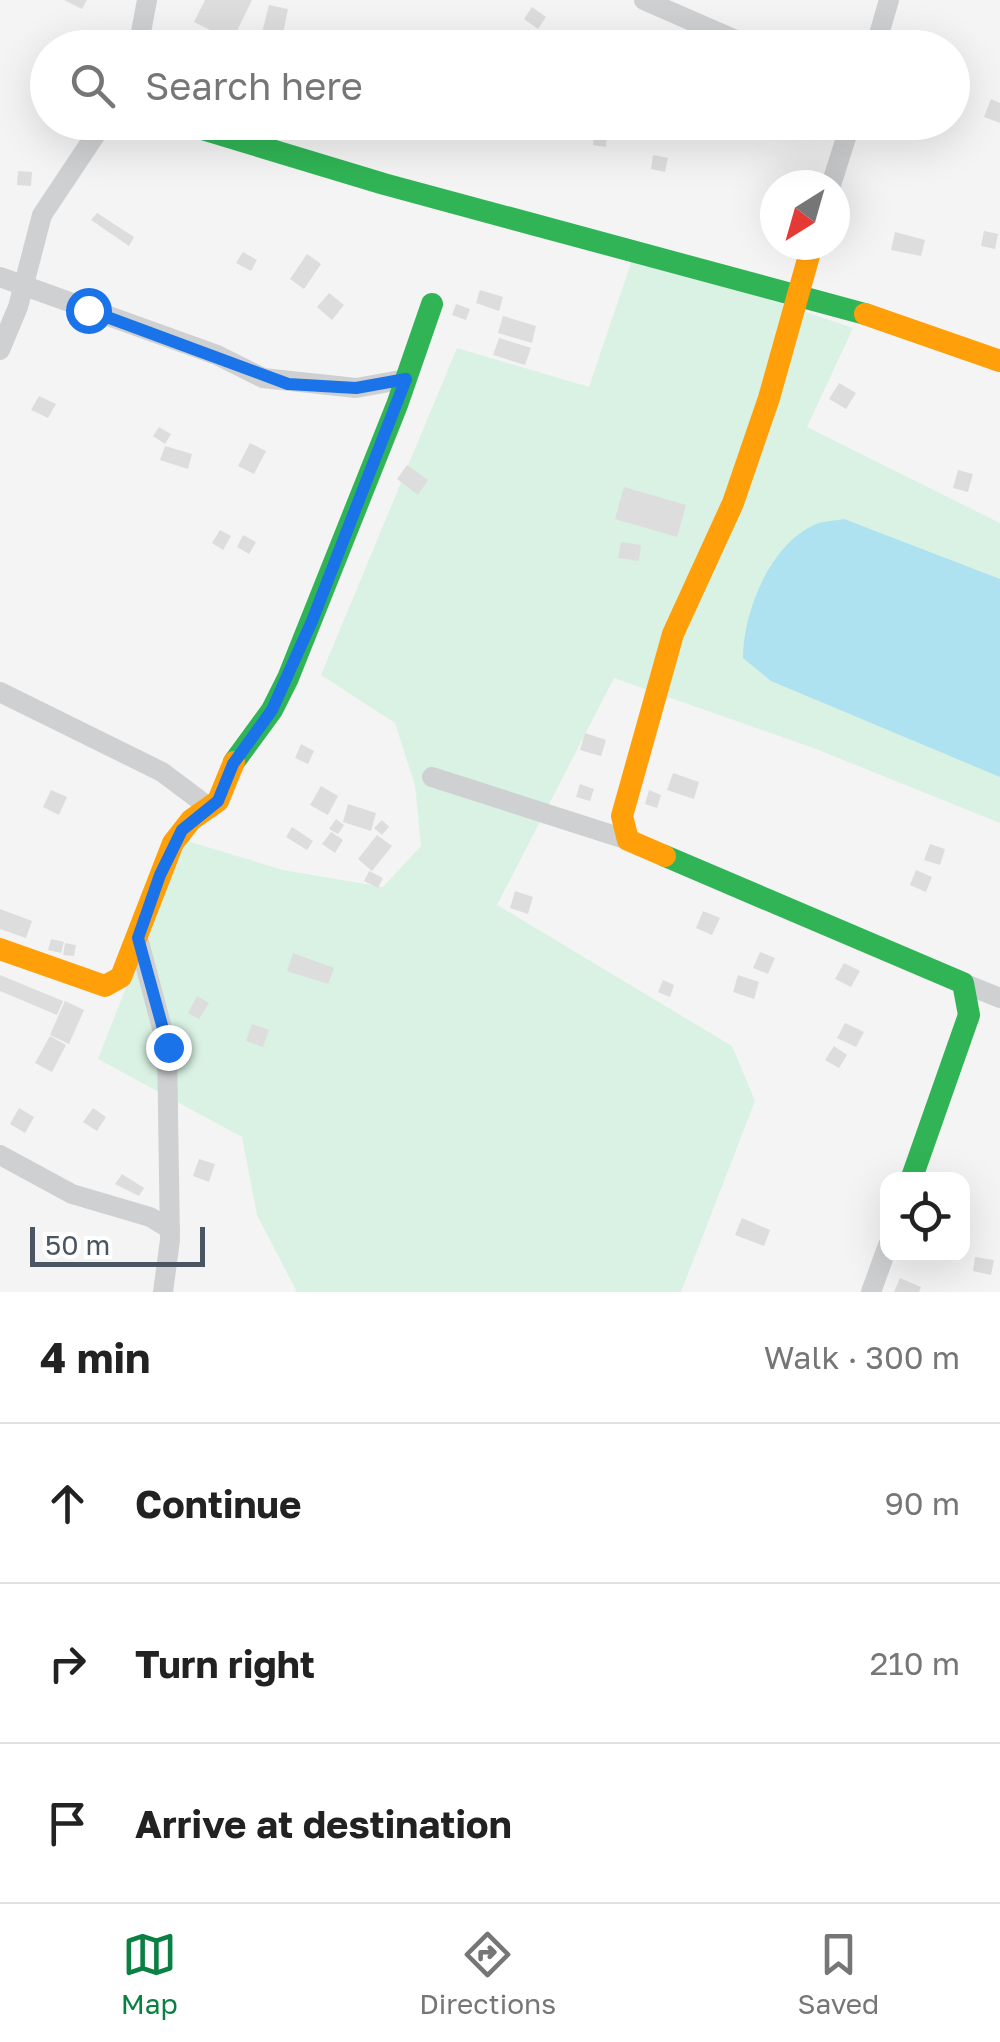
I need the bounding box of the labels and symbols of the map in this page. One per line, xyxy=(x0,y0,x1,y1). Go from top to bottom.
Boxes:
north arrow xyxy=(760,170,850,260)
route start xyxy=(66,288,112,334)
route end xyxy=(146,1025,192,1071)
scale bar xyxy=(30,1222,205,1266)

